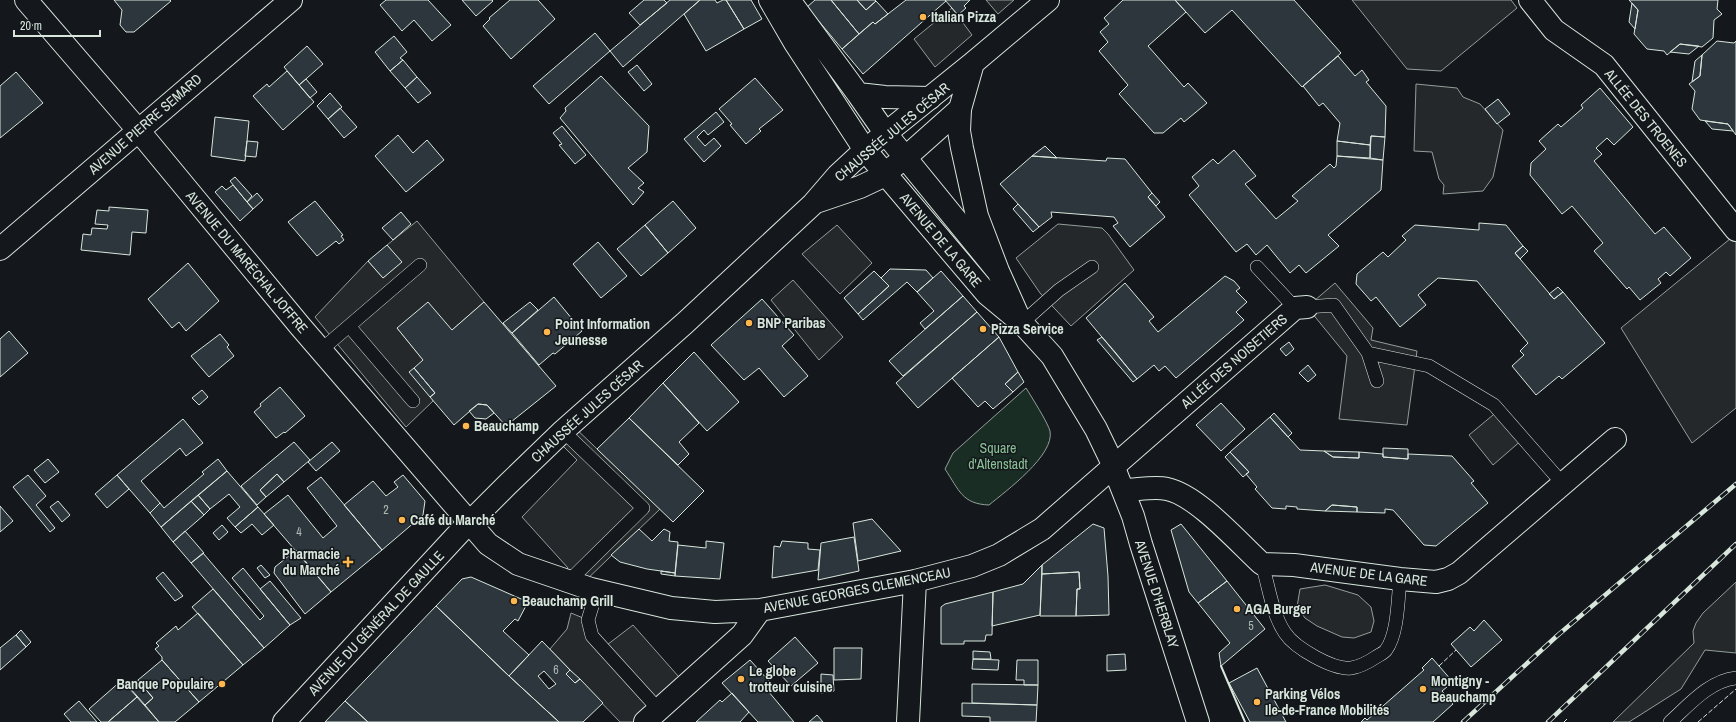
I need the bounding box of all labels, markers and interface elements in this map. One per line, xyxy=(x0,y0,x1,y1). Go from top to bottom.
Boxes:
place label: Italian Pizza xyxy=(931,8,997,26)
scale bar xyxy=(14,12,100,38)
marker: Italian Pizza xyxy=(918,12,928,22)
text: 20 m xyxy=(20,18,42,34)
street label: ALLÉE DES TROENES xyxy=(1600,65,1691,171)
street label: AVENUE PIERRE SEMARD xyxy=(84,70,205,179)
street label: CHAUSSÉE JULES CÉSAR xyxy=(831,79,953,185)
street label: AVENUE DU MARÉCHAL JOFFRE xyxy=(181,186,312,337)
street label: AVENUE DE LA GARE xyxy=(896,188,986,291)
street label: ALLÉE DES NOISETIERS xyxy=(1176,310,1291,413)
place label: BNP Paribas xyxy=(757,314,826,332)
place label: Point Information Jeunesse xyxy=(555,315,650,349)
marker: BNP Paribas xyxy=(744,318,754,328)
place label: Pizza Service xyxy=(991,320,1064,338)
marker: Pizza Service xyxy=(978,324,988,334)
marker: Point Information Jeunesse xyxy=(542,327,552,337)
street label: CHAUSSÉE JULES CÉSAR xyxy=(527,356,647,466)
place label: Beauchamp xyxy=(474,417,539,435)
marker: Beauchamp xyxy=(461,421,471,431)
park label: Square d'Altenstadt xyxy=(968,439,1028,473)
house number: 2 xyxy=(383,502,389,518)
place label: Café du Marché xyxy=(410,511,495,529)
marker: Café du Marché xyxy=(397,515,407,525)
house number: 4 xyxy=(296,524,302,540)
street label: AVENUE D'HERBLAY xyxy=(1131,537,1183,651)
place label: Pharmacie du Marché xyxy=(282,545,340,579)
street label: AVENUE DU GÉNÉRAL DE GAULLE xyxy=(303,547,448,700)
marker: Pharmacie du Marché xyxy=(343,557,353,567)
street label: AVENUE DE LA GARE xyxy=(1308,558,1429,590)
street label: AVENUE GEORGES CLEMENCEAU xyxy=(761,563,952,617)
place label: Beauchamp Grill xyxy=(522,592,613,610)
marker: Beauchamp Grill xyxy=(509,596,519,606)
place label: AGA Burger xyxy=(1245,600,1311,618)
marker: AGA Burger xyxy=(1232,604,1242,614)
house number: 5 xyxy=(1248,618,1254,634)
house number: 6 xyxy=(553,662,559,678)
place label: Le globe trotteur cuisine xyxy=(749,662,833,696)
place label: Montigny - Beauchamp xyxy=(1431,672,1496,706)
marker: Le globe trotteur cuisine xyxy=(736,674,746,684)
place label: Banque Populaire xyxy=(116,675,214,693)
marker: Banque Populaire xyxy=(217,679,227,689)
marker: Montigny - Beauchamp xyxy=(1418,684,1428,694)
place label: Parking Vélos Ile-de-France Mobilités xyxy=(1265,685,1389,719)
marker: Parking Vélos Ile-de-France Mobilités xyxy=(1252,697,1262,707)

